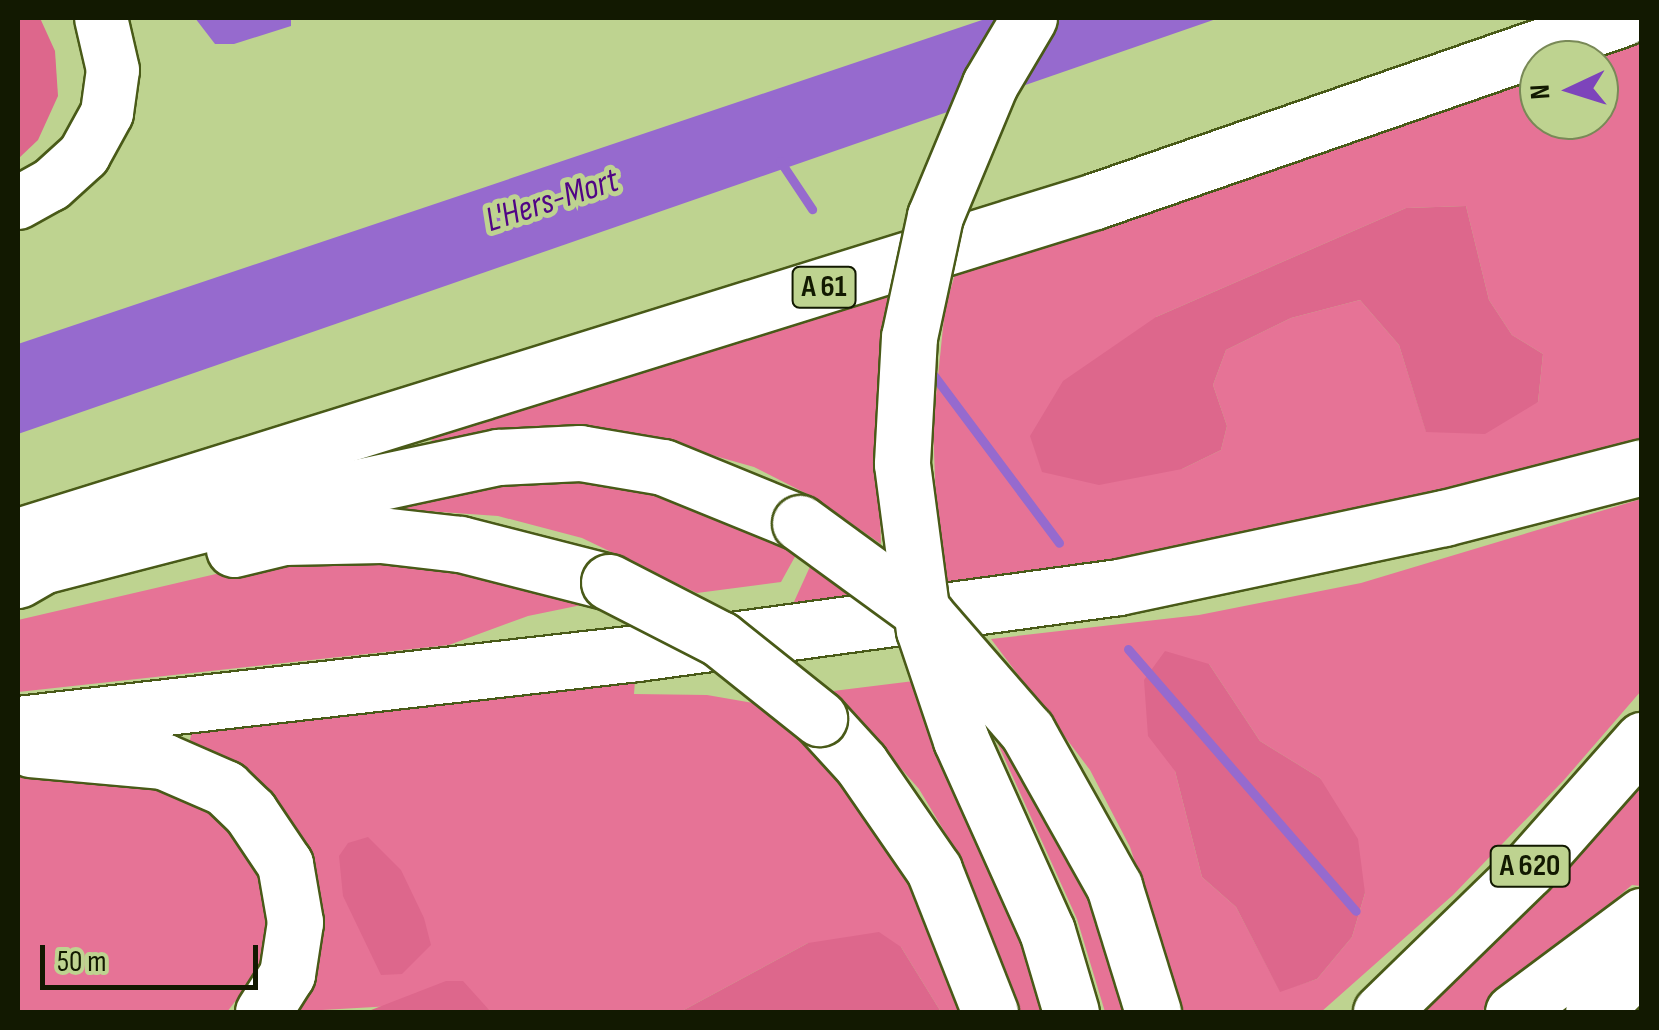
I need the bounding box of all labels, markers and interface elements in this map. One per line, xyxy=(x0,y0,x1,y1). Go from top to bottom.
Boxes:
north arrow xyxy=(1519,40,1619,140)
text: N xyxy=(1524,83,1558,101)
water label: L'Hers-Mort xyxy=(480,160,624,242)
road number: A 61 xyxy=(792,262,856,312)
road number: A 620 xyxy=(1488,841,1572,891)
scale bar xyxy=(45,925,262,987)
text: 50 m xyxy=(57,944,106,980)

